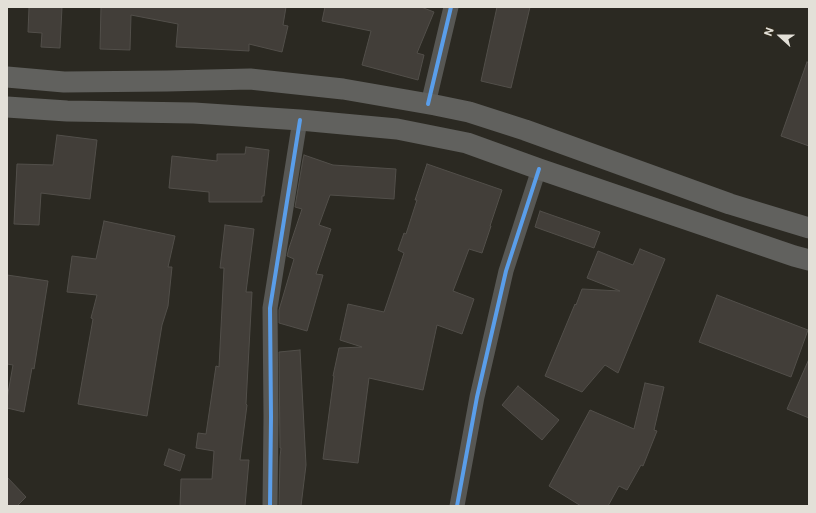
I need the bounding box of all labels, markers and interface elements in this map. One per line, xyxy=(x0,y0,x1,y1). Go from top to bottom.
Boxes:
north arrow xyxy=(760,16,800,56)
text: N xyxy=(761,25,776,38)

